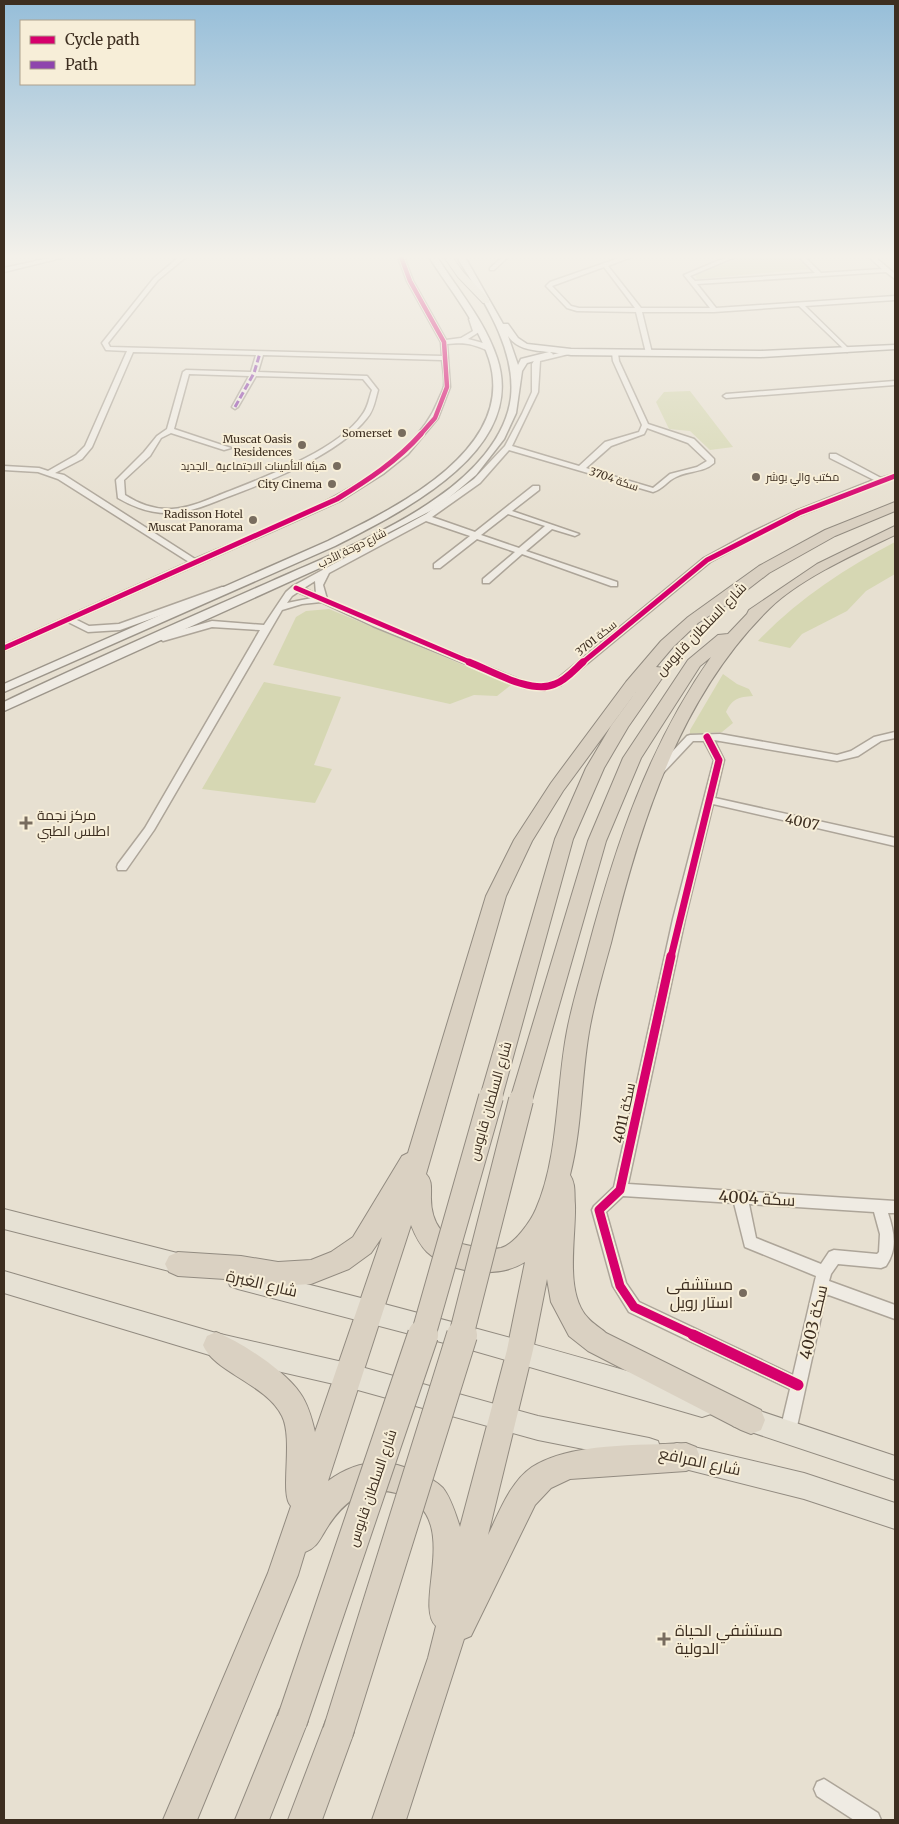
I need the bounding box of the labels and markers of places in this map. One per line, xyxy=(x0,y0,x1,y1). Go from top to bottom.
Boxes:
place label: Somerset xyxy=(342,426,393,440)
marker: Somerset xyxy=(396,427,408,439)
place label: Muscat Oasis Residences xyxy=(223,432,292,459)
marker: Muscat Oasis Residences xyxy=(296,439,308,451)
place label: هيئة التأمينات الاجتماعية _الجديد xyxy=(181,459,327,473)
marker: هيئة التأمينات الاجتماعية _الجديد xyxy=(331,460,343,472)
place label: مكتب والي بوشر xyxy=(765,470,839,486)
marker: مكتب والي بوشر xyxy=(750,471,762,483)
place label: City Cinema xyxy=(258,477,322,491)
marker: City Cinema xyxy=(326,478,338,490)
place label: Radisson Hotel Muscat Panorama xyxy=(148,507,244,534)
marker: Radisson Hotel Muscat Panorama xyxy=(247,514,259,526)
place label: مركز نجمة اطلس الطبي xyxy=(37,806,110,843)
marker: مركز نجمة اطلس الطبي xyxy=(19,816,33,830)
place label: مستشفى استار رويل xyxy=(666,1274,733,1313)
marker: مستشفى استار رويل xyxy=(737,1287,749,1299)
place label: مستشفي الحياة الدولية xyxy=(675,1620,783,1658)
marker: مستشفي الحياة الدولية xyxy=(657,1632,671,1646)

